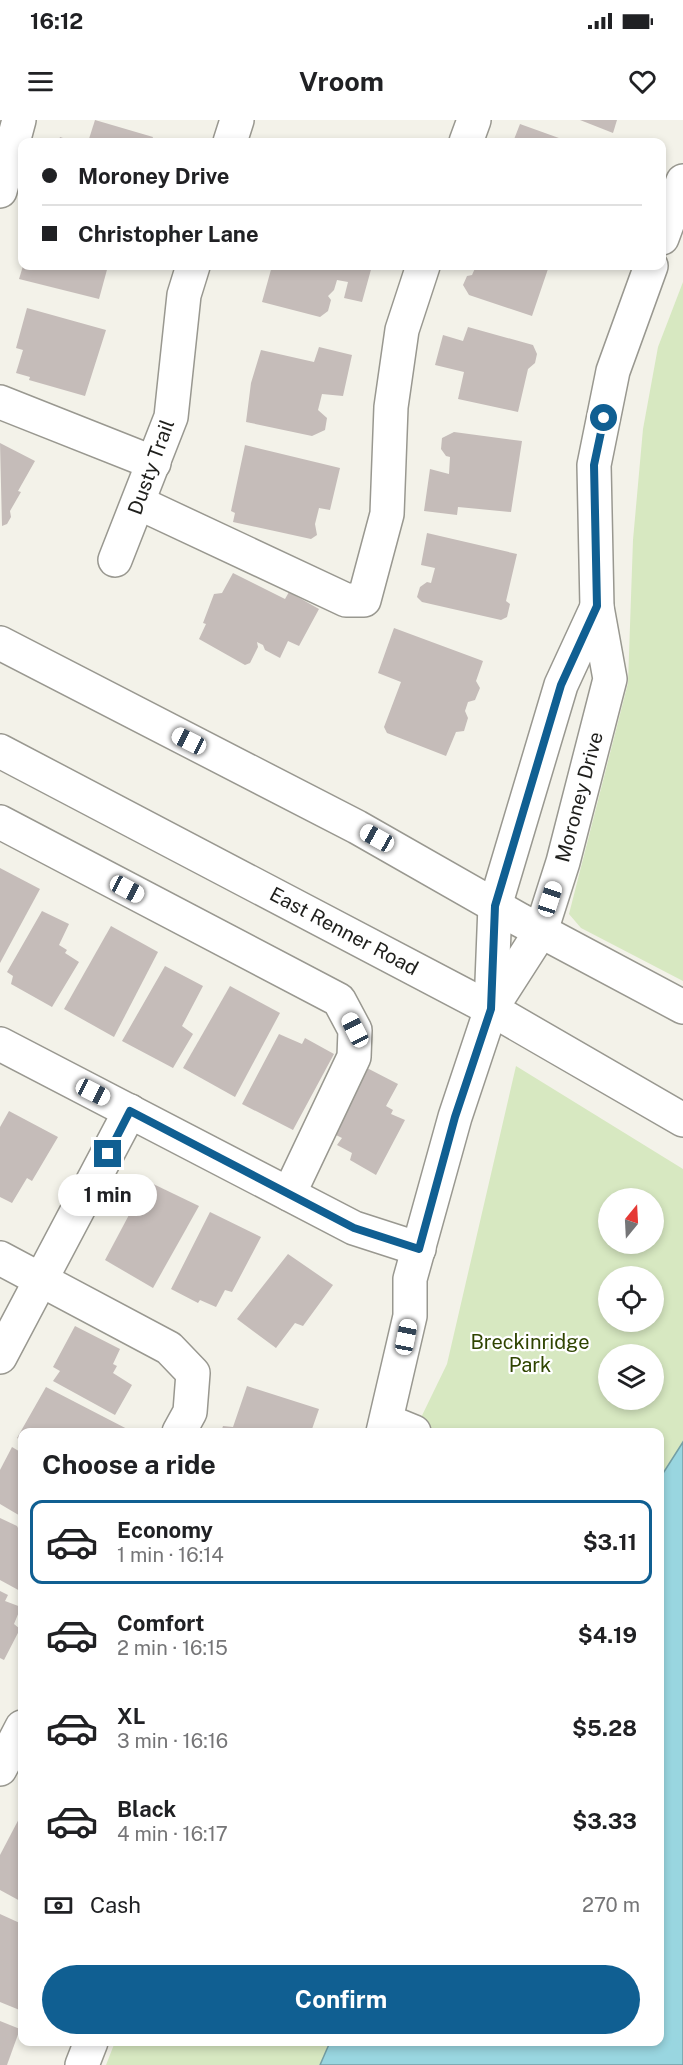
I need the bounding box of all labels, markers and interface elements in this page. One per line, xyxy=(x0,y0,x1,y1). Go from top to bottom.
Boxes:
text: 16:12 xyxy=(30,8,83,34)
icon: menu xyxy=(24,65,57,98)
text: Vroom xyxy=(299,65,384,97)
icon: heart xyxy=(626,65,659,98)
text: Moroney Drive xyxy=(78,163,229,189)
text: Christopher Lane xyxy=(78,221,259,247)
route start xyxy=(590,404,617,431)
street label: Dusty Trail xyxy=(123,416,179,518)
car xyxy=(169,725,209,757)
street label: Moroney Drive xyxy=(550,729,608,865)
car xyxy=(357,821,397,855)
car xyxy=(107,873,147,905)
car xyxy=(536,879,564,919)
street label: East Renner Road xyxy=(266,882,422,980)
car xyxy=(339,1010,371,1050)
car xyxy=(73,1076,113,1108)
route end xyxy=(94,1140,121,1167)
callout: 1 min xyxy=(58,1175,158,1217)
text: 1 min xyxy=(83,1183,132,1207)
north arrow xyxy=(598,1188,664,1254)
map controls xyxy=(598,1188,664,1410)
button: locate xyxy=(598,1266,664,1332)
car xyxy=(394,1318,418,1356)
park label: Breckinridge Park xyxy=(470,1330,590,1377)
button: layers xyxy=(598,1344,664,1410)
text: Choose a ride xyxy=(42,1448,216,1480)
icon: car xyxy=(45,1515,99,1569)
text: Economy xyxy=(117,1517,213,1543)
text: $3.11 xyxy=(583,1529,637,1555)
text: 1 min · 16:14 xyxy=(117,1543,224,1567)
icon: car xyxy=(45,1608,99,1662)
text: Comfort xyxy=(117,1610,204,1636)
text: $4.19 xyxy=(578,1622,637,1648)
text: 2 min · 16:15 xyxy=(117,1636,228,1660)
icon: car xyxy=(45,1701,99,1755)
text: XL xyxy=(117,1703,145,1729)
text: $5.28 xyxy=(572,1715,637,1741)
text: 3 min · 16:16 xyxy=(117,1729,228,1753)
icon: car xyxy=(45,1794,99,1848)
text: Black xyxy=(117,1796,176,1822)
text: $3.33 xyxy=(572,1808,637,1834)
text: 4 min · 16:17 xyxy=(117,1822,228,1846)
icon: cash xyxy=(42,1889,75,1922)
text: Cash xyxy=(90,1892,141,1918)
text: 270 m xyxy=(582,1893,640,1917)
button: Confirm xyxy=(42,1965,640,2034)

